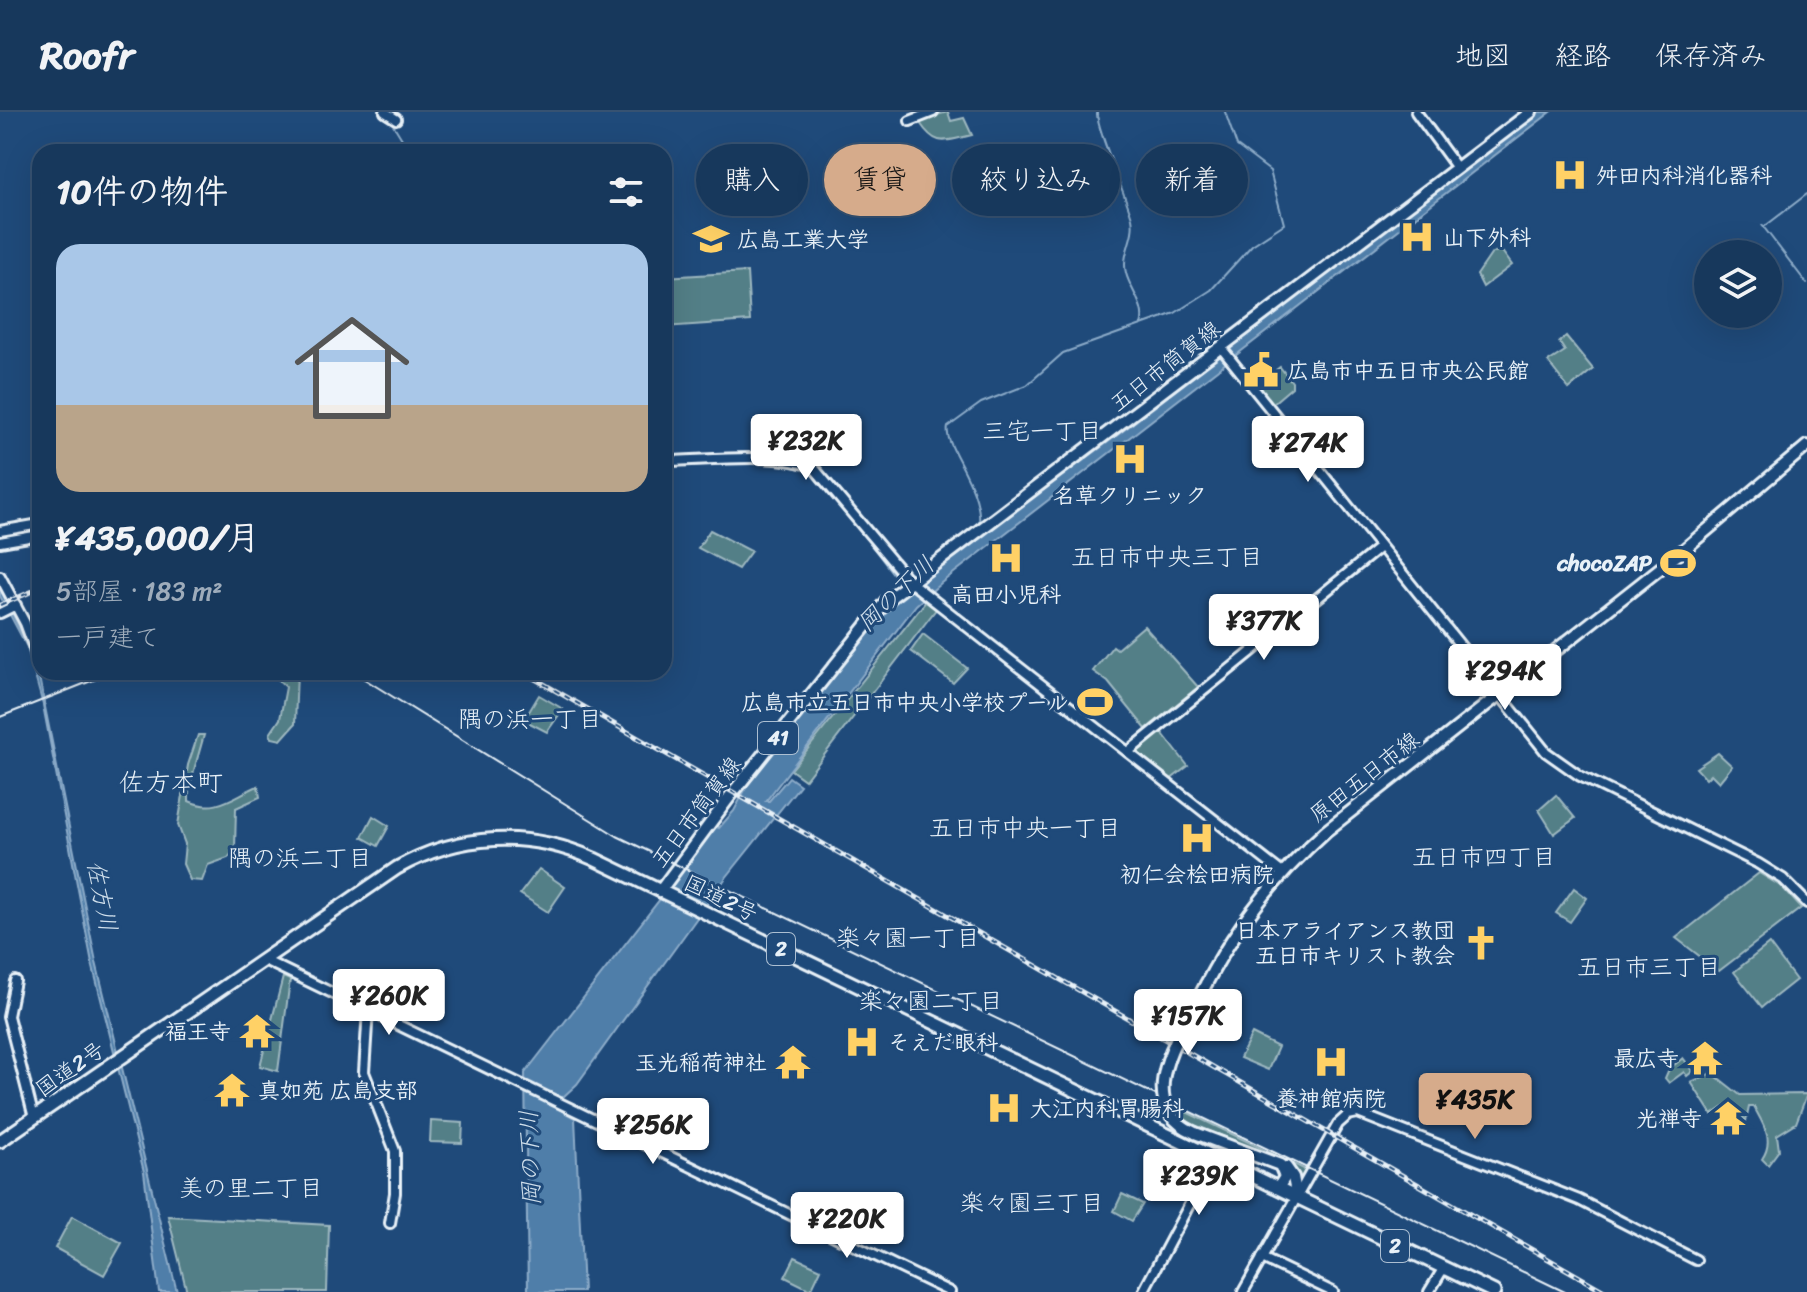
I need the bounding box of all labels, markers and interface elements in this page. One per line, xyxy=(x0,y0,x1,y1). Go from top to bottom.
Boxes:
text: Roofr xyxy=(40,22,134,89)
text: 地図 xyxy=(1455,31,1511,80)
text: 経路 xyxy=(1555,31,1611,80)
text: 保存済み xyxy=(1655,31,1767,80)
chip: 購入 xyxy=(696,144,808,216)
chip: 賃貸 xyxy=(824,144,936,216)
chip: 絞り込み xyxy=(952,144,1120,216)
chip: 新着 xyxy=(1136,144,1248,216)
hospital icon: 舛田内科消化器科 xyxy=(1551,156,1589,194)
place label: 舛田内科消化器科 xyxy=(1596,156,1772,195)
text: 10件の物件 xyxy=(56,162,228,222)
icon: filters xyxy=(604,170,648,214)
hospital icon: 山下外科 xyxy=(1398,218,1436,256)
place label: 山下外科 xyxy=(1443,218,1531,257)
school or university icon: 広島工業大学 xyxy=(692,220,730,258)
place label: 広島工業大学 xyxy=(737,220,869,259)
map controls xyxy=(1694,240,1782,328)
button: layers xyxy=(1694,240,1782,328)
icon: home xyxy=(280,296,424,440)
street label: 五日市筒賀線 xyxy=(1101,310,1229,422)
public building icon: 広島市中五日市央公民館 xyxy=(1242,351,1280,389)
place label: 広島市中五日市央公民館 xyxy=(1287,351,1529,390)
district label: 三宅一丁目 xyxy=(982,410,1102,452)
pin: ¥232K xyxy=(750,414,862,482)
pin: ¥274K xyxy=(1252,416,1364,484)
text: ¥232K xyxy=(769,417,843,463)
text: ¥274K xyxy=(1270,419,1346,465)
hospital icon: 名草クリニック xyxy=(1111,440,1149,478)
place label: 名草クリニック xyxy=(1053,476,1207,515)
text: ¥435,000/月 xyxy=(56,508,260,568)
district label: 五日市中央三丁目 xyxy=(1071,536,1263,578)
hospital icon: 高田小児科 xyxy=(987,539,1025,577)
place label: chocoZAP xyxy=(1556,544,1653,583)
sports icon: chocoZAP xyxy=(1659,544,1697,582)
water label: 岡の下川 xyxy=(847,546,945,642)
text: 5部屋 · 183 m² xyxy=(56,568,222,614)
place label: 高田小児科 xyxy=(951,575,1061,614)
pin: ¥377K xyxy=(1208,594,1320,662)
text: ¥377K xyxy=(1227,597,1301,643)
text: 一戸建て xyxy=(56,614,160,660)
pin: ¥294K xyxy=(1449,644,1561,712)
text: ¥294K xyxy=(1466,647,1544,693)
place label: 広島市立五日市中央小学校プール xyxy=(741,683,1069,722)
sports icon: 広島市立五日市中央小学校プール xyxy=(1076,683,1114,721)
district label: 隅の浜一丁目 xyxy=(458,698,602,740)
street label: 原田五日市線 xyxy=(1300,721,1428,833)
road number: 41 xyxy=(758,722,798,754)
street label: 五日市筒賀線 xyxy=(641,748,751,876)
district label: 佐方本町 xyxy=(119,759,223,805)
district label: 五日市中央一丁目 xyxy=(929,807,1121,849)
hospital icon: 初仁会桧田病院 xyxy=(1178,819,1216,857)
district label: 五日市四丁目 xyxy=(1412,836,1556,878)
district label: 隅の浜二丁目 xyxy=(228,837,372,879)
place label: 初仁会桧田病院 xyxy=(1120,855,1274,894)
water label: 佐方川 xyxy=(75,857,129,935)
street label: 国道2号 xyxy=(677,863,765,933)
place label: 日本アライアンス教団 五日市キリスト教会 xyxy=(1235,911,1455,975)
district label: 楽々園一丁目 xyxy=(836,917,980,959)
church icon: 日本アライアンス教団 五日市キリスト教会 xyxy=(1462,924,1500,962)
road number: 2 xyxy=(767,933,795,965)
district label: 五日市三丁目 xyxy=(1577,946,1721,988)
pin: ¥260K xyxy=(333,969,445,1037)
text: ¥260K xyxy=(351,972,427,1018)
district label: 楽々園二丁目 xyxy=(859,980,1003,1022)
pin: ¥157K xyxy=(1132,989,1244,1057)
text: ¥157K xyxy=(1152,992,1224,1038)
place label: 福王寺 xyxy=(165,1012,231,1051)
temple icon: 福王寺 xyxy=(238,1012,276,1050)
hospital icon: そえだ眼科 xyxy=(843,1023,881,1061)
place label: そえだ眼科 xyxy=(888,1023,998,1062)
street label: 国道2号 xyxy=(27,1030,113,1108)
place label: 最広寺 xyxy=(1613,1039,1679,1078)
temple icon: 最広寺 xyxy=(1686,1039,1724,1077)
place label: 玉光稲荷神社 xyxy=(635,1043,767,1082)
temple icon: 玉光稲荷神社 xyxy=(774,1043,812,1081)
hospital icon: 養神館病院 xyxy=(1312,1043,1350,1081)
temple icon: 真如苑 広島支部 xyxy=(213,1071,251,1109)
place label: 真如苑 広島支部 xyxy=(258,1071,418,1110)
pin: ¥435K xyxy=(1419,1073,1531,1141)
text: ¥435K xyxy=(1437,1076,1513,1122)
place label: 養神館病院 xyxy=(1276,1079,1386,1118)
hospital icon: 大江内科胃腸科 xyxy=(985,1089,1023,1127)
place label: 大江内科胃腸科 xyxy=(1030,1089,1184,1128)
pin: ¥256K xyxy=(597,1098,709,1166)
place label: 光禅寺 xyxy=(1636,1099,1702,1138)
temple icon: 光禅寺 xyxy=(1709,1099,1747,1137)
text: ¥256K xyxy=(615,1101,691,1147)
water label: 岡の下川 xyxy=(507,1109,553,1207)
pin: ¥239K xyxy=(1143,1149,1255,1217)
text: ¥239K xyxy=(1161,1152,1237,1198)
district label: 美の里二丁目 xyxy=(179,1167,323,1209)
district label: 楽々園三丁目 xyxy=(960,1182,1104,1224)
pin: ¥220K xyxy=(791,1192,903,1260)
text: ¥220K xyxy=(809,1195,885,1241)
road number: 2 xyxy=(1381,1230,1409,1262)

